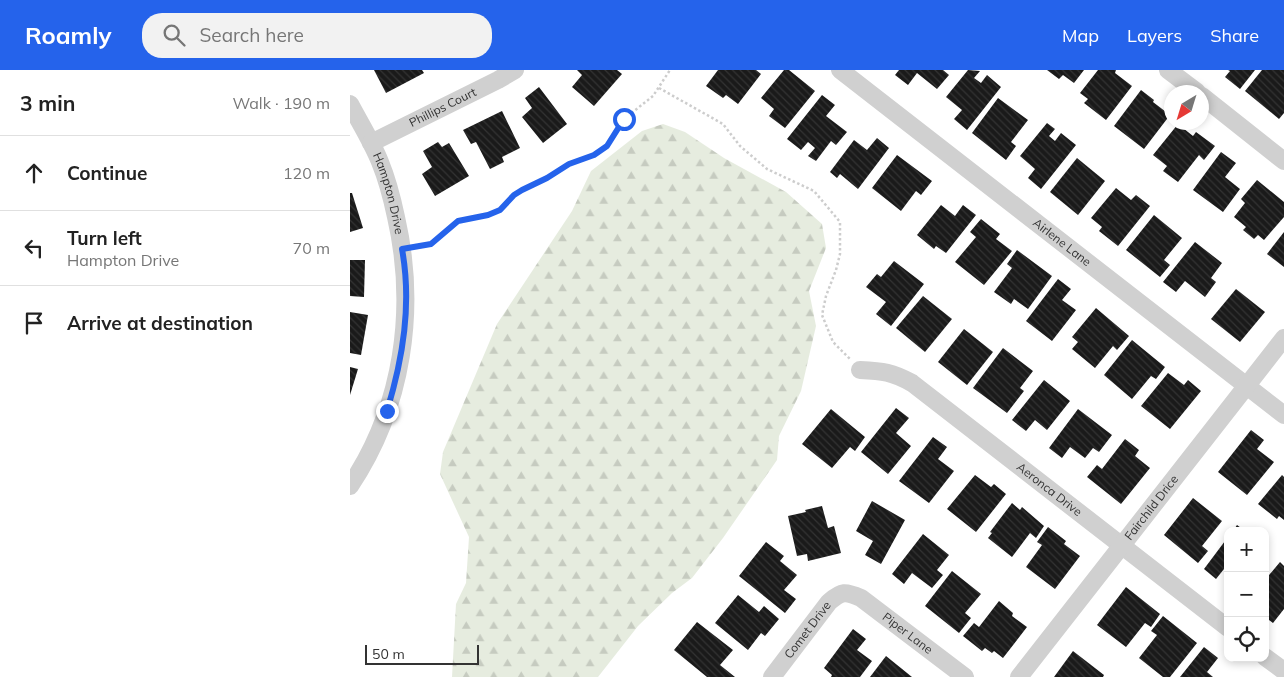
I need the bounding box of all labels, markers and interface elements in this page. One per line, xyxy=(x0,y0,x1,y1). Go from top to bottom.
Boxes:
search box xyxy=(142,13,492,58)
text: Roamly xyxy=(25,20,112,50)
icon: search xyxy=(160,21,188,49)
text: Search here xyxy=(200,23,304,47)
text: Map xyxy=(1062,24,1099,47)
text: Layers xyxy=(1127,24,1182,47)
text: Share xyxy=(1210,24,1259,47)
street label: Phillips Court xyxy=(406,84,479,130)
north arrow xyxy=(1164,85,1209,130)
text: 3 min xyxy=(20,90,75,116)
text: Walk · 190 m xyxy=(232,93,330,113)
route start xyxy=(613,108,636,131)
street label: Hampton Drive xyxy=(370,150,407,235)
icon: ahead xyxy=(20,159,48,187)
text: Continue xyxy=(67,161,147,185)
text: 120 m xyxy=(283,163,330,183)
street label: Airlene Lane xyxy=(1030,215,1094,269)
text: Turn left xyxy=(67,226,142,250)
icon: left xyxy=(20,234,48,262)
text: 70 m xyxy=(293,238,330,258)
text: Hampton Drive xyxy=(67,250,179,270)
icon: arrive xyxy=(20,309,48,337)
text: Arrive at destination xyxy=(67,311,253,335)
route end xyxy=(376,400,399,423)
street label: Aeronca Drive xyxy=(1014,459,1085,519)
street label: Fairchild Drice xyxy=(1121,472,1181,543)
map controls xyxy=(1224,527,1269,662)
button: + xyxy=(1224,527,1269,572)
button: − xyxy=(1224,572,1269,617)
street label: Comet Drive xyxy=(781,598,834,661)
street label: Piper Lane xyxy=(880,609,936,657)
button: locate xyxy=(1224,617,1269,662)
scale bar xyxy=(365,642,479,665)
text: 50 m xyxy=(372,645,405,663)

